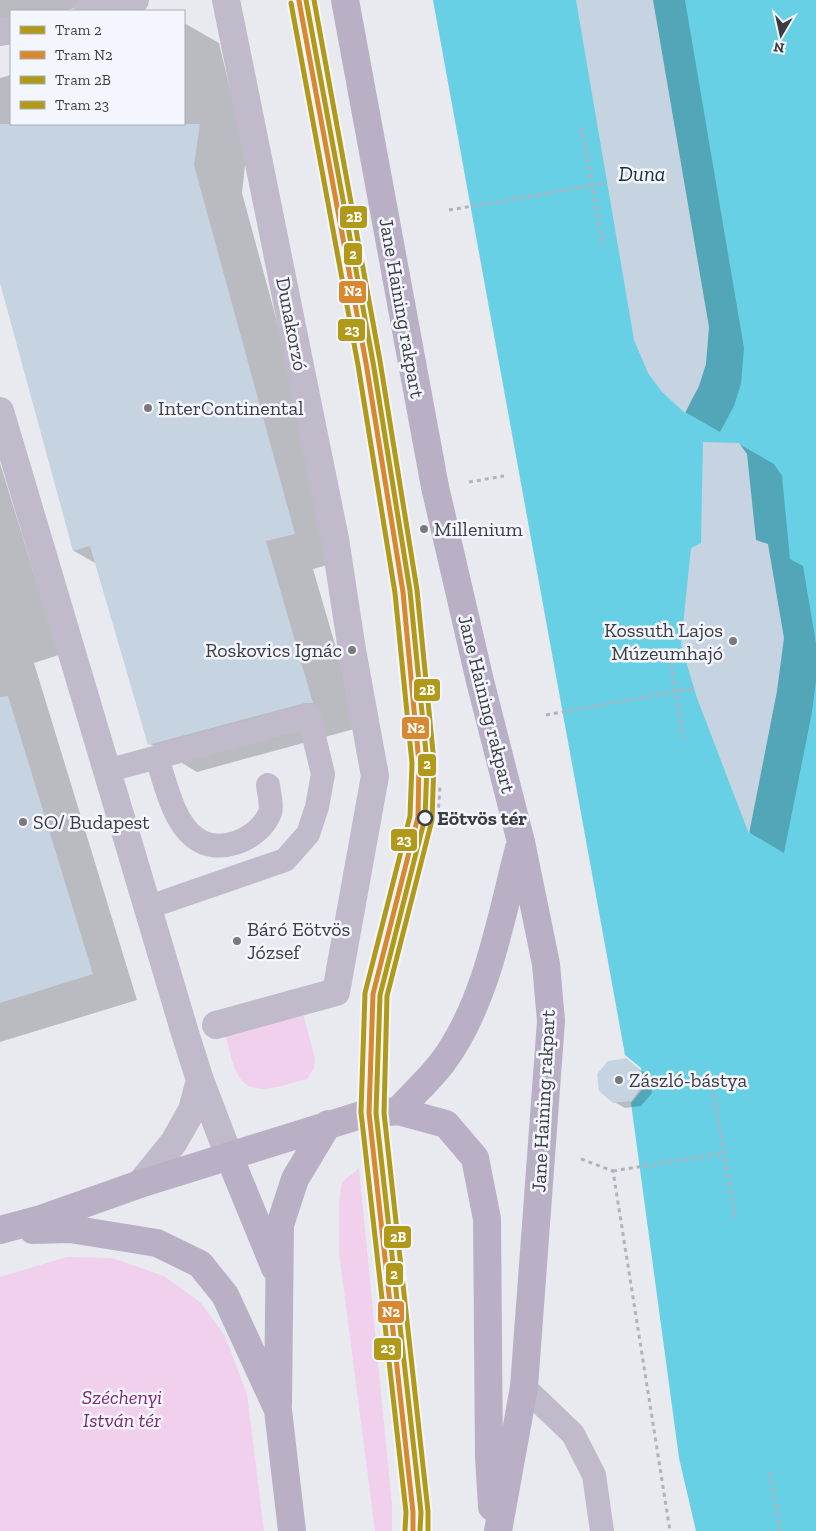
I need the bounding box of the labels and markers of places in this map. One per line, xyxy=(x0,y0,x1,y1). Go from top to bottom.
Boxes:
place label: InterContinental xyxy=(158,396,304,420)
marker: InterContinental xyxy=(142,402,154,414)
place label: Millenium xyxy=(434,517,524,541)
marker: Millenium xyxy=(418,523,430,535)
place label: Kossuth Lajos Múzeumhajó xyxy=(604,618,723,665)
marker: Kossuth Lajos Múzeumhajó xyxy=(727,635,739,647)
place label: Roskovics Ignác xyxy=(205,638,342,662)
marker: Roskovics Ignác xyxy=(346,644,358,656)
place label: Eötvös tér xyxy=(437,806,527,830)
place label: SO/ Budapest xyxy=(33,810,150,834)
marker: Eötvös tér xyxy=(417,810,433,826)
marker: SO/ Budapest xyxy=(17,816,29,828)
place label: Báró Eötvös József xyxy=(247,917,350,964)
marker: Báró Eötvös József xyxy=(231,935,243,947)
place label: Zászló-bástya xyxy=(629,1068,748,1092)
marker: Zászló-bástya xyxy=(613,1074,625,1086)

